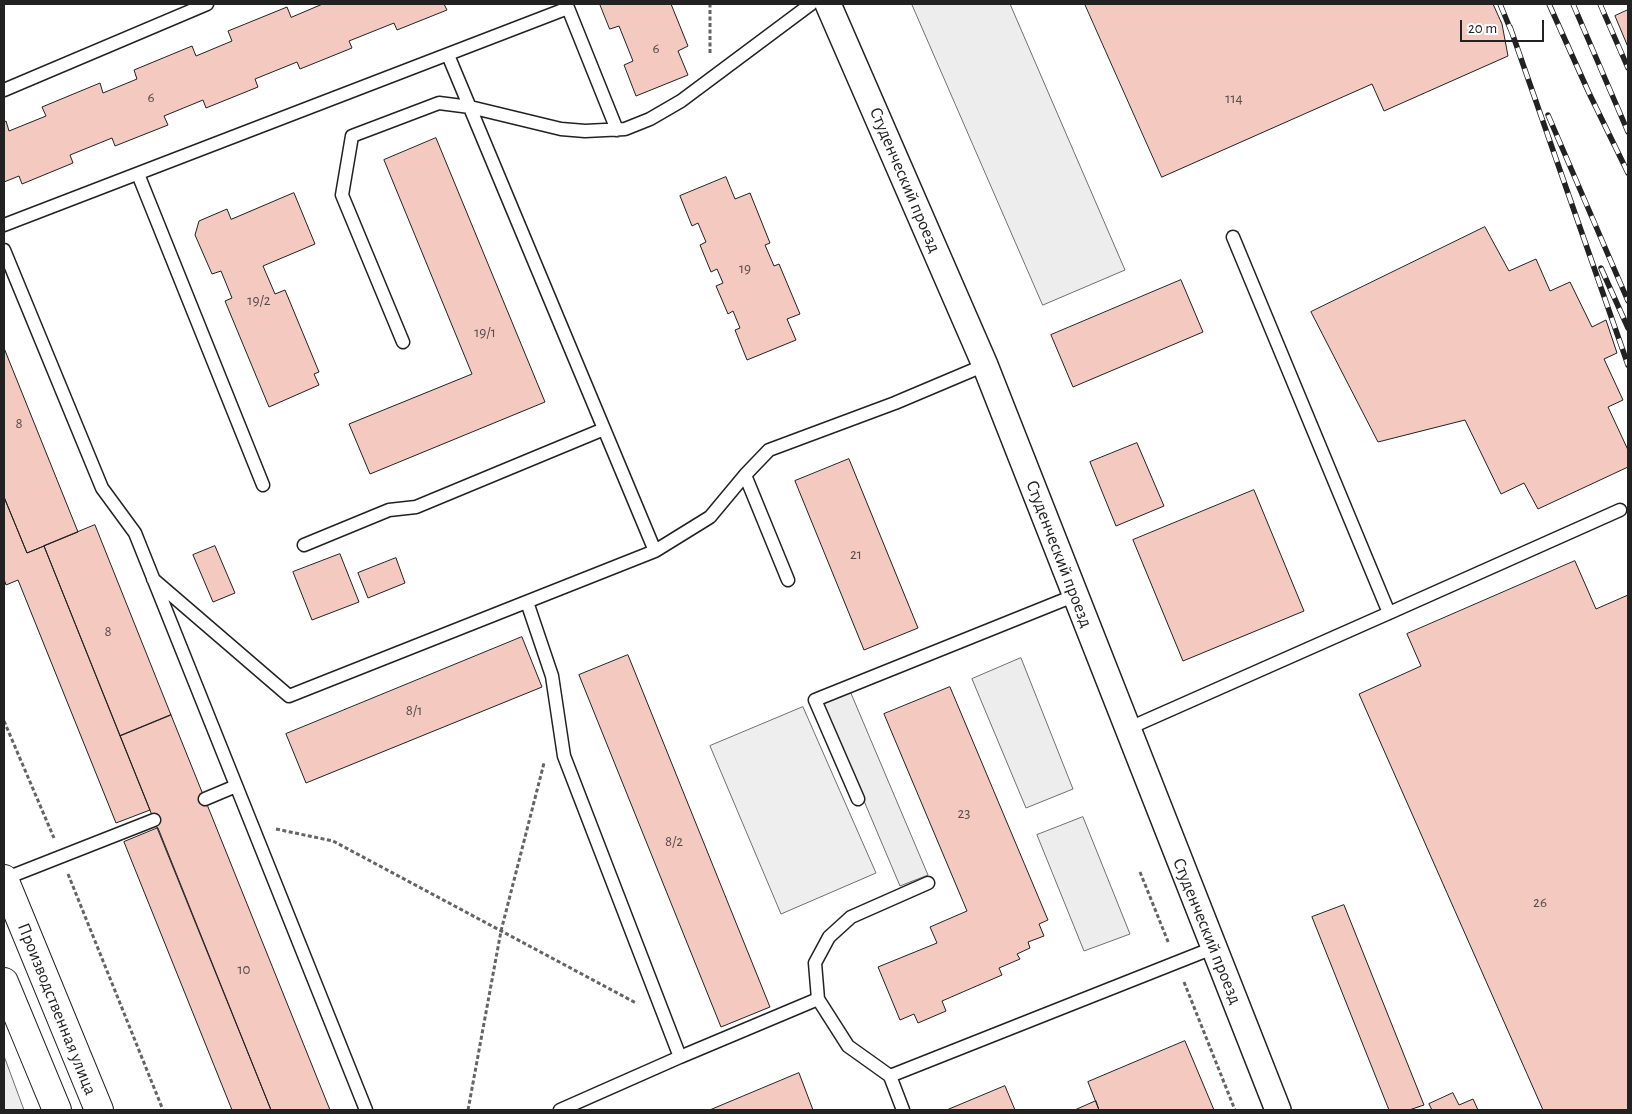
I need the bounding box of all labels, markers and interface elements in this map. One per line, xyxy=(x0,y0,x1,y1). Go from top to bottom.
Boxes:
scale bar xyxy=(1462,10,1546,42)
text: 20 m xyxy=(1468,21,1497,36)
house number: 6 xyxy=(652,39,660,57)
house number: 6 xyxy=(147,88,155,106)
house number: 114 xyxy=(1225,89,1243,107)
street label: Студенческий проезд xyxy=(865,104,945,256)
house number: 19 xyxy=(739,259,751,277)
house number: 19/2 xyxy=(247,291,271,309)
house number: 19/1 xyxy=(474,323,496,341)
house number: 8 xyxy=(15,414,23,432)
street label: Студенческий проезд xyxy=(1021,477,1097,631)
house number: 21 xyxy=(850,545,862,563)
house number: 8 xyxy=(104,622,112,640)
house number: 8/1 xyxy=(406,701,422,719)
house number: 23 xyxy=(957,804,971,822)
house number: 8/2 xyxy=(665,832,683,850)
street label: Студенческий проезд xyxy=(1168,855,1246,1007)
house number: 26 xyxy=(1533,893,1547,911)
street label: Производственная улица xyxy=(13,920,101,1098)
house number: 10 xyxy=(237,960,251,978)

